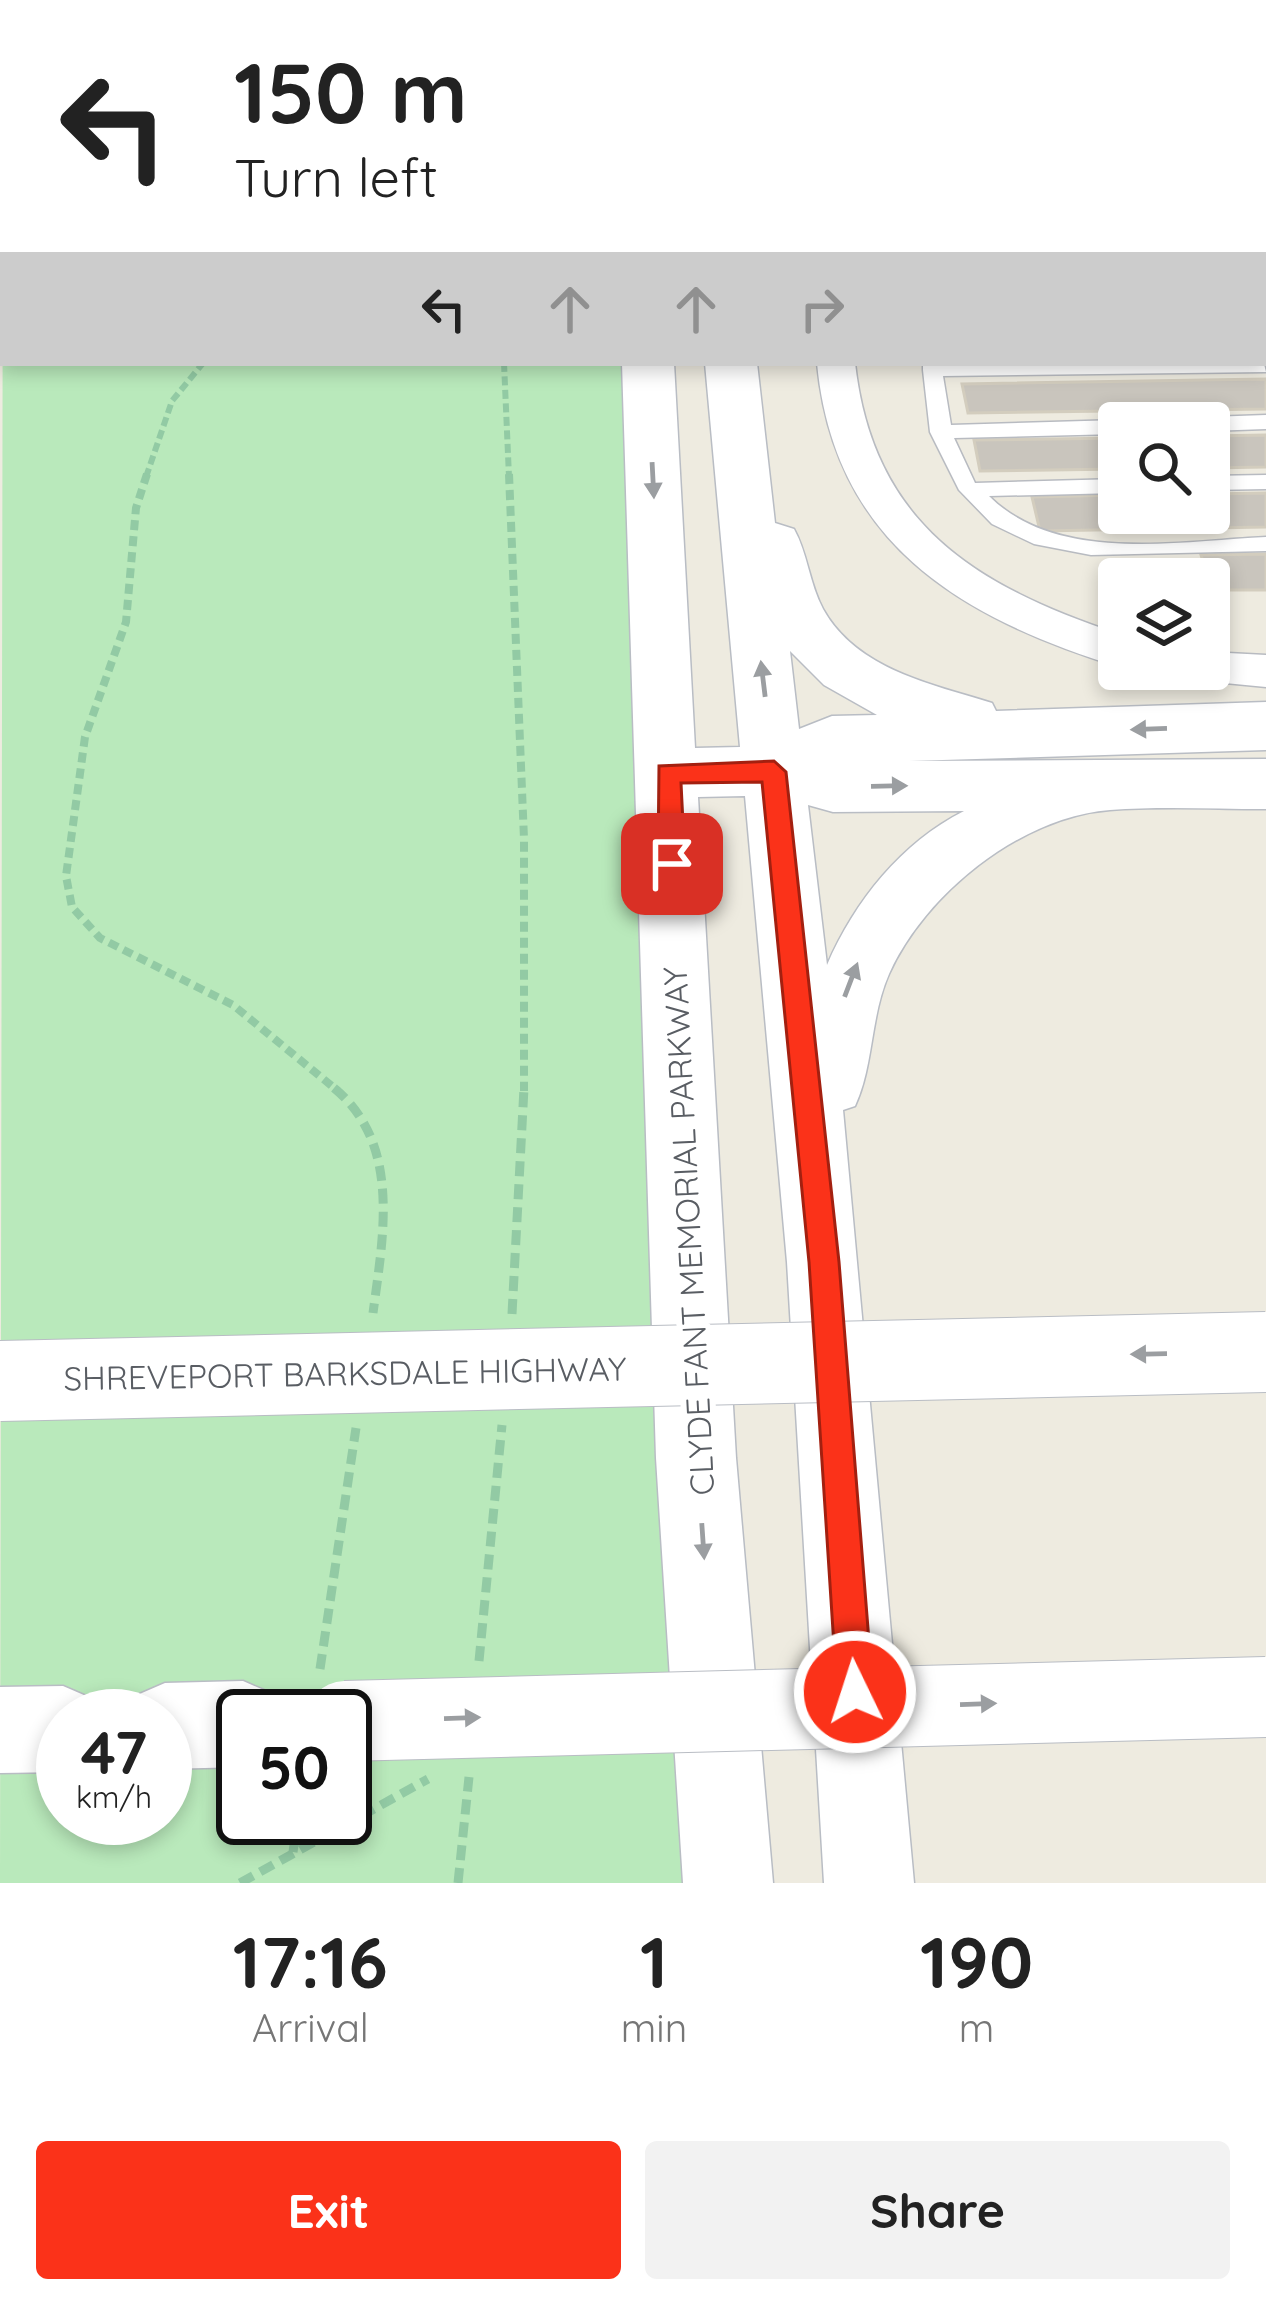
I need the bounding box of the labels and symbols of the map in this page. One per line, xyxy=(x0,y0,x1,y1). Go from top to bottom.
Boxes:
one-way arrow xyxy=(644,462,663,500)
one-way arrow xyxy=(754,660,773,697)
one-way arrow xyxy=(1129,720,1167,739)
one-way arrow xyxy=(871,776,909,796)
pin xyxy=(621,813,723,915)
one-way arrow xyxy=(842,962,861,998)
street label: CLYDE FANT MEMORIAL PARKWAY xyxy=(654,966,722,1496)
one-way arrow xyxy=(1129,1345,1167,1364)
street label: SHREVEPORT BARKSDALE HIGHWAY xyxy=(63,1348,627,1398)
one-way arrow xyxy=(693,1523,712,1560)
position arrow xyxy=(792,1629,918,1755)
speed limit sign: 50 xyxy=(216,1689,372,1845)
one-way arrow xyxy=(960,1695,998,1714)
one-way arrow xyxy=(444,1708,482,1727)

